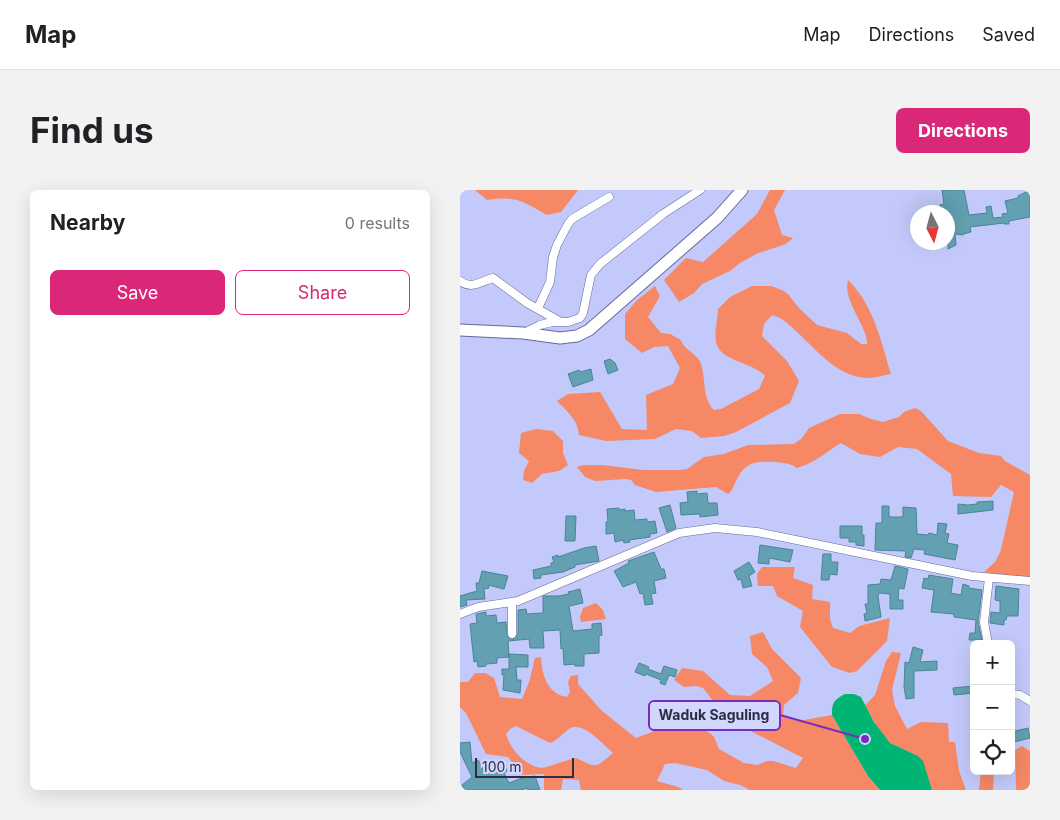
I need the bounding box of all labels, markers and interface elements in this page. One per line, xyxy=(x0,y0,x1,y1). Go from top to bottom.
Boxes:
text: Map xyxy=(25,20,76,49)
text: Map xyxy=(803,24,841,45)
text: Directions xyxy=(869,24,954,45)
text: Saved xyxy=(982,24,1035,45)
button: Directions xyxy=(896,108,1030,153)
text: Find us xyxy=(30,109,154,151)
north arrow xyxy=(910,205,955,250)
text: Nearby xyxy=(50,210,125,235)
text: 0 results xyxy=(345,213,410,233)
button: Save xyxy=(50,270,225,315)
button: Share xyxy=(235,270,410,315)
map controls xyxy=(970,640,1015,775)
button: + xyxy=(970,640,1015,685)
button: − xyxy=(970,685,1015,730)
callout: Waduk Saguling xyxy=(649,701,780,730)
text: Waduk Saguling xyxy=(659,706,769,723)
button: locate xyxy=(970,730,1015,775)
scale bar xyxy=(475,755,574,778)
text: 100 m xyxy=(482,758,522,775)

